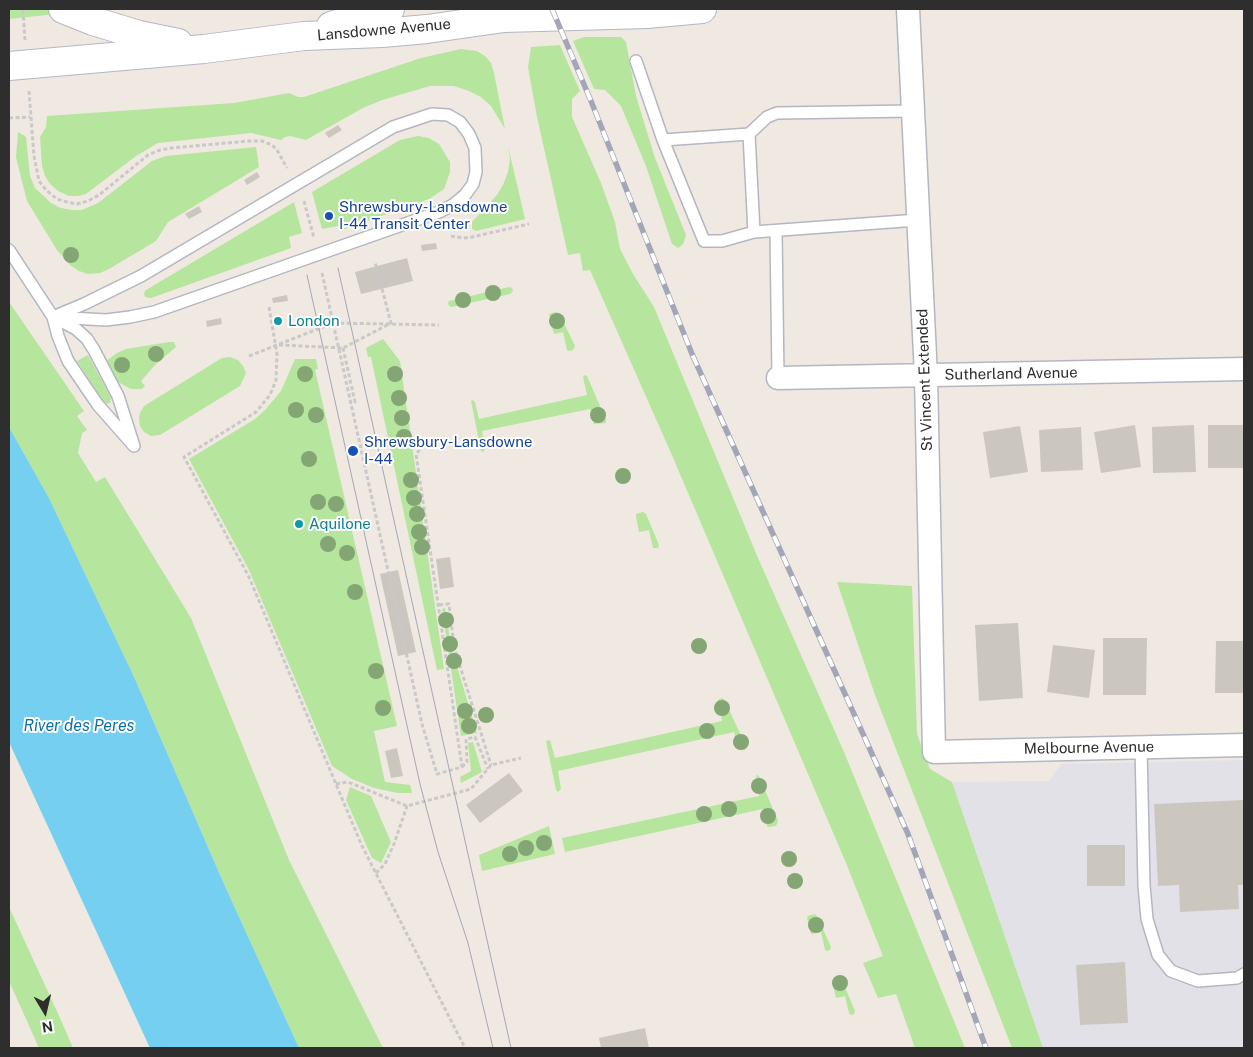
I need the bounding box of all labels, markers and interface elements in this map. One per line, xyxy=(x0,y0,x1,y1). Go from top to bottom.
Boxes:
street label: Lansdowne Avenue xyxy=(316,15,452,45)
place label: Shrewsbury-Lansdowne I-44 Transit Center xyxy=(339,198,507,233)
marker: Shrewsbury-Lansdowne I-44 Transit Center xyxy=(323,210,335,222)
street label: St Vincent Extended xyxy=(914,308,936,452)
place label: London xyxy=(288,312,340,330)
marker: London xyxy=(272,315,284,327)
street label: Sutherland Avenue xyxy=(944,364,1078,384)
place label: Shrewsbury-Lansdowne I-44 xyxy=(364,433,532,468)
marker: Shrewsbury-Lansdowne I-44 xyxy=(346,444,360,458)
place label: Aquilone xyxy=(309,515,371,533)
marker: Aquilone xyxy=(293,518,305,530)
water label: River des Peres xyxy=(24,716,134,736)
street label: Melbourne Avenue xyxy=(1024,738,1154,758)
north arrow xyxy=(20,987,70,1037)
text: N xyxy=(41,1018,54,1036)

